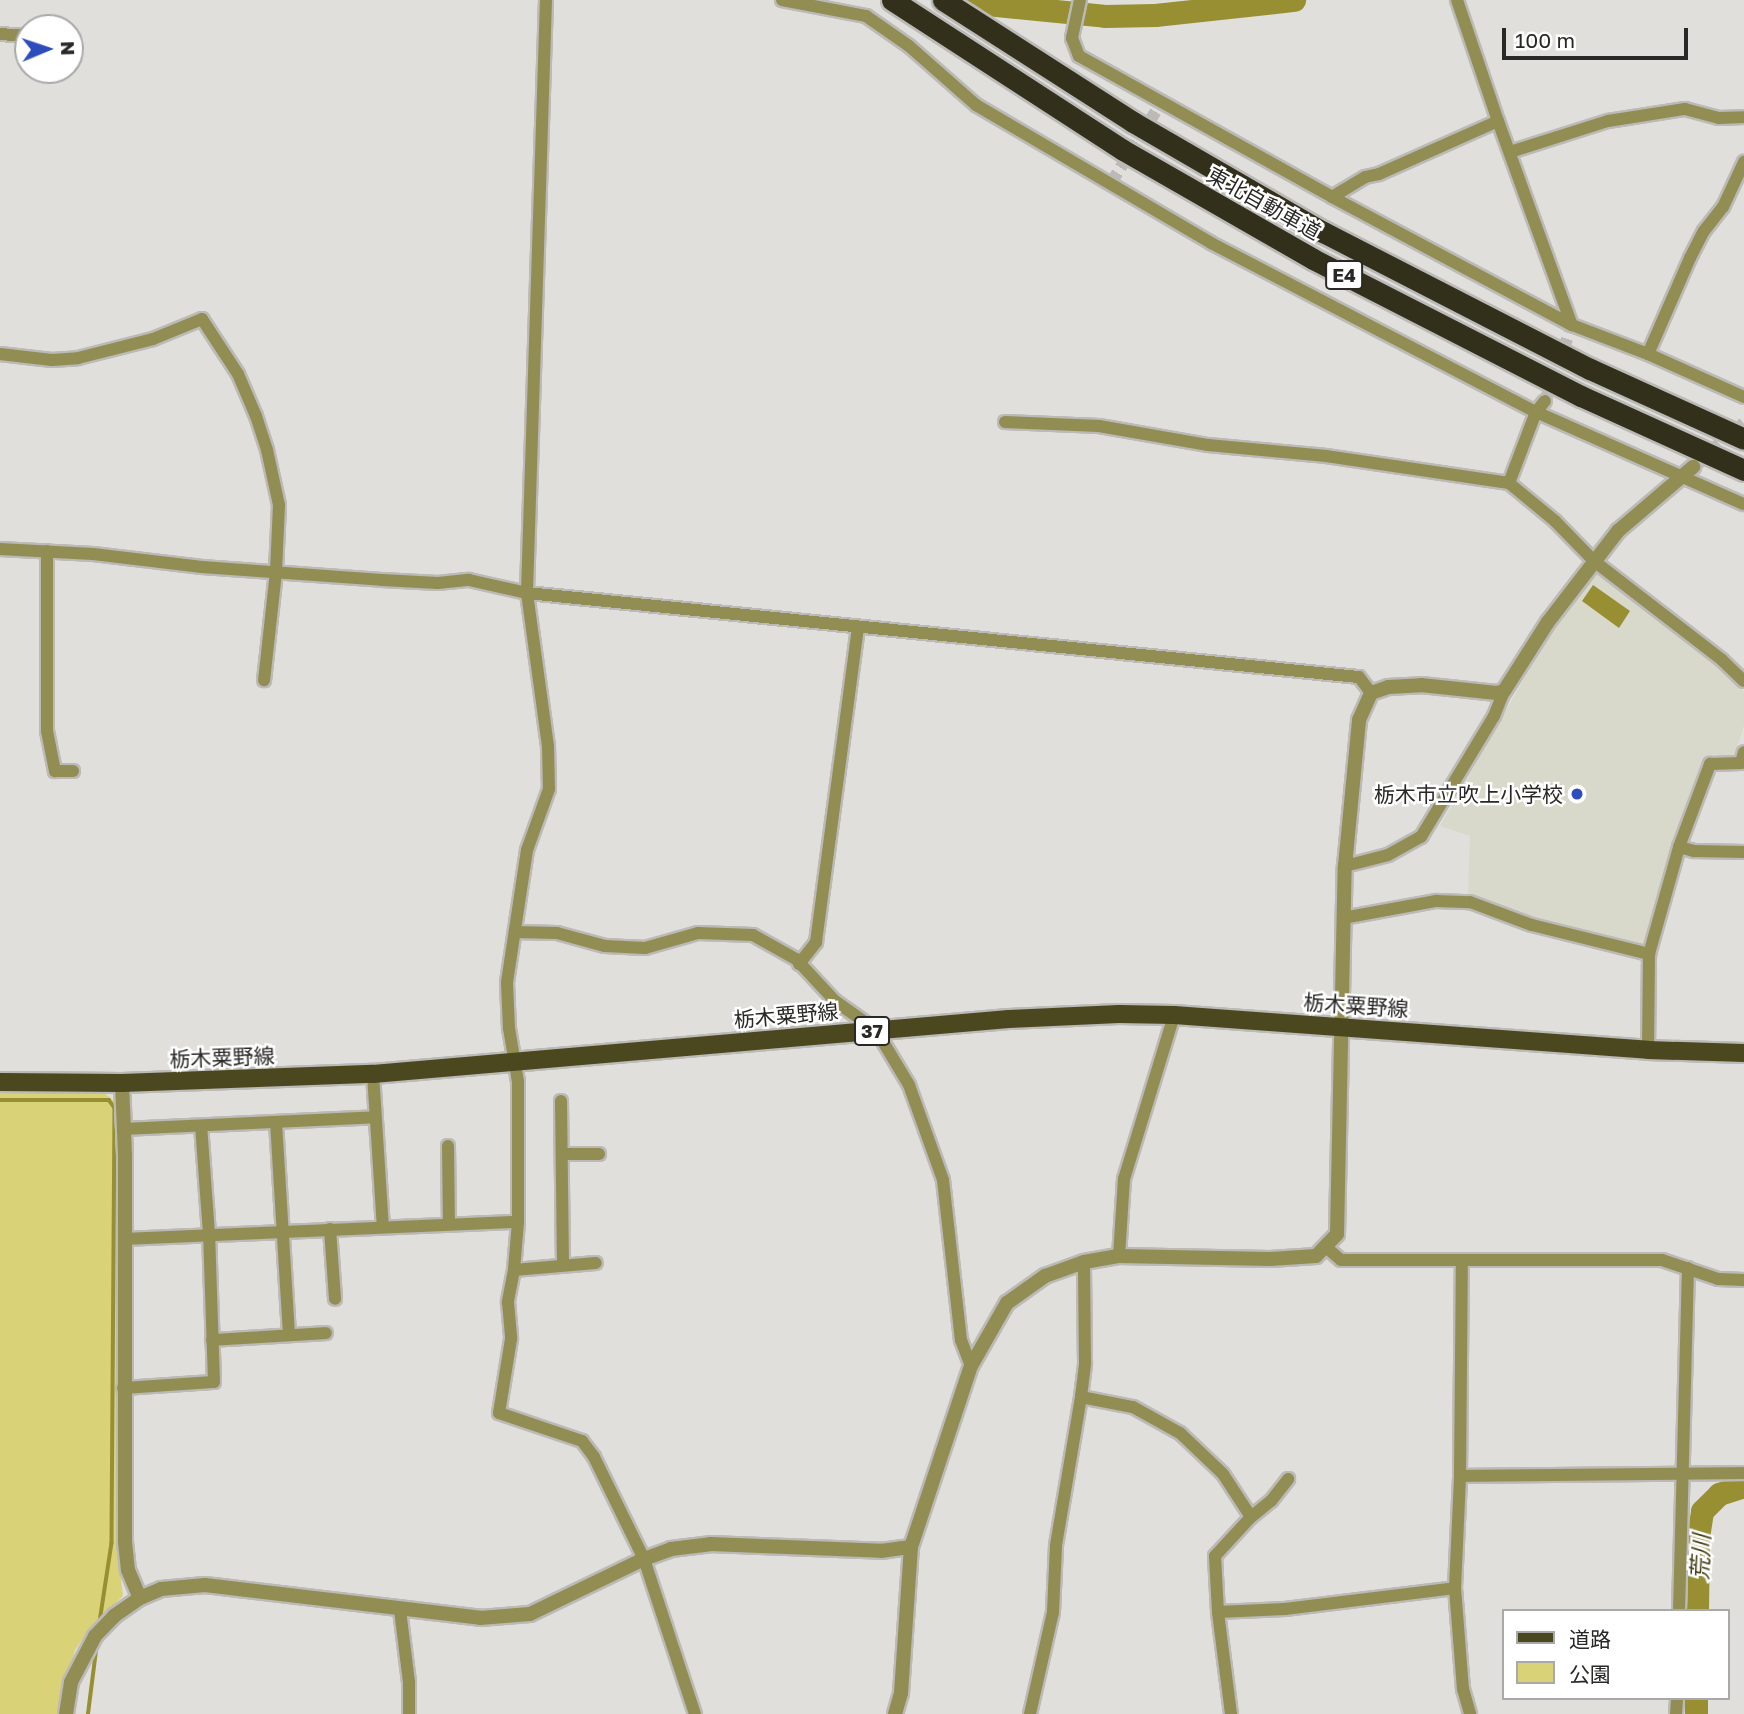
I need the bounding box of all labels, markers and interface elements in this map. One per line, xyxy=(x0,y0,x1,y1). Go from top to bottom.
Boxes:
north arrow xyxy=(14,14,84,84)
scale bar xyxy=(1506,14,1692,58)
text: 100 m xyxy=(1515,27,1575,53)
text: N xyxy=(57,41,80,56)
street label: 東北自動車道 xyxy=(1203,161,1325,245)
road number: E4 xyxy=(1325,260,1363,290)
place label: 栃木市立吹上小学校 xyxy=(1374,781,1563,807)
marker: 栃木市立吹上小学校 xyxy=(1569,786,1585,802)
street label: 栃木粟野線 xyxy=(1303,989,1409,1021)
street label: 栃木粟野線 xyxy=(733,998,839,1032)
road number: 37 xyxy=(853,1015,891,1046)
street label: 栃木粟野線 xyxy=(169,1043,275,1071)
water label: 荒川 xyxy=(1685,1533,1715,1581)
legend xyxy=(1502,1609,1730,1700)
text: 道路 xyxy=(1569,1626,1611,1652)
text: 公園 xyxy=(1569,1661,1611,1687)

